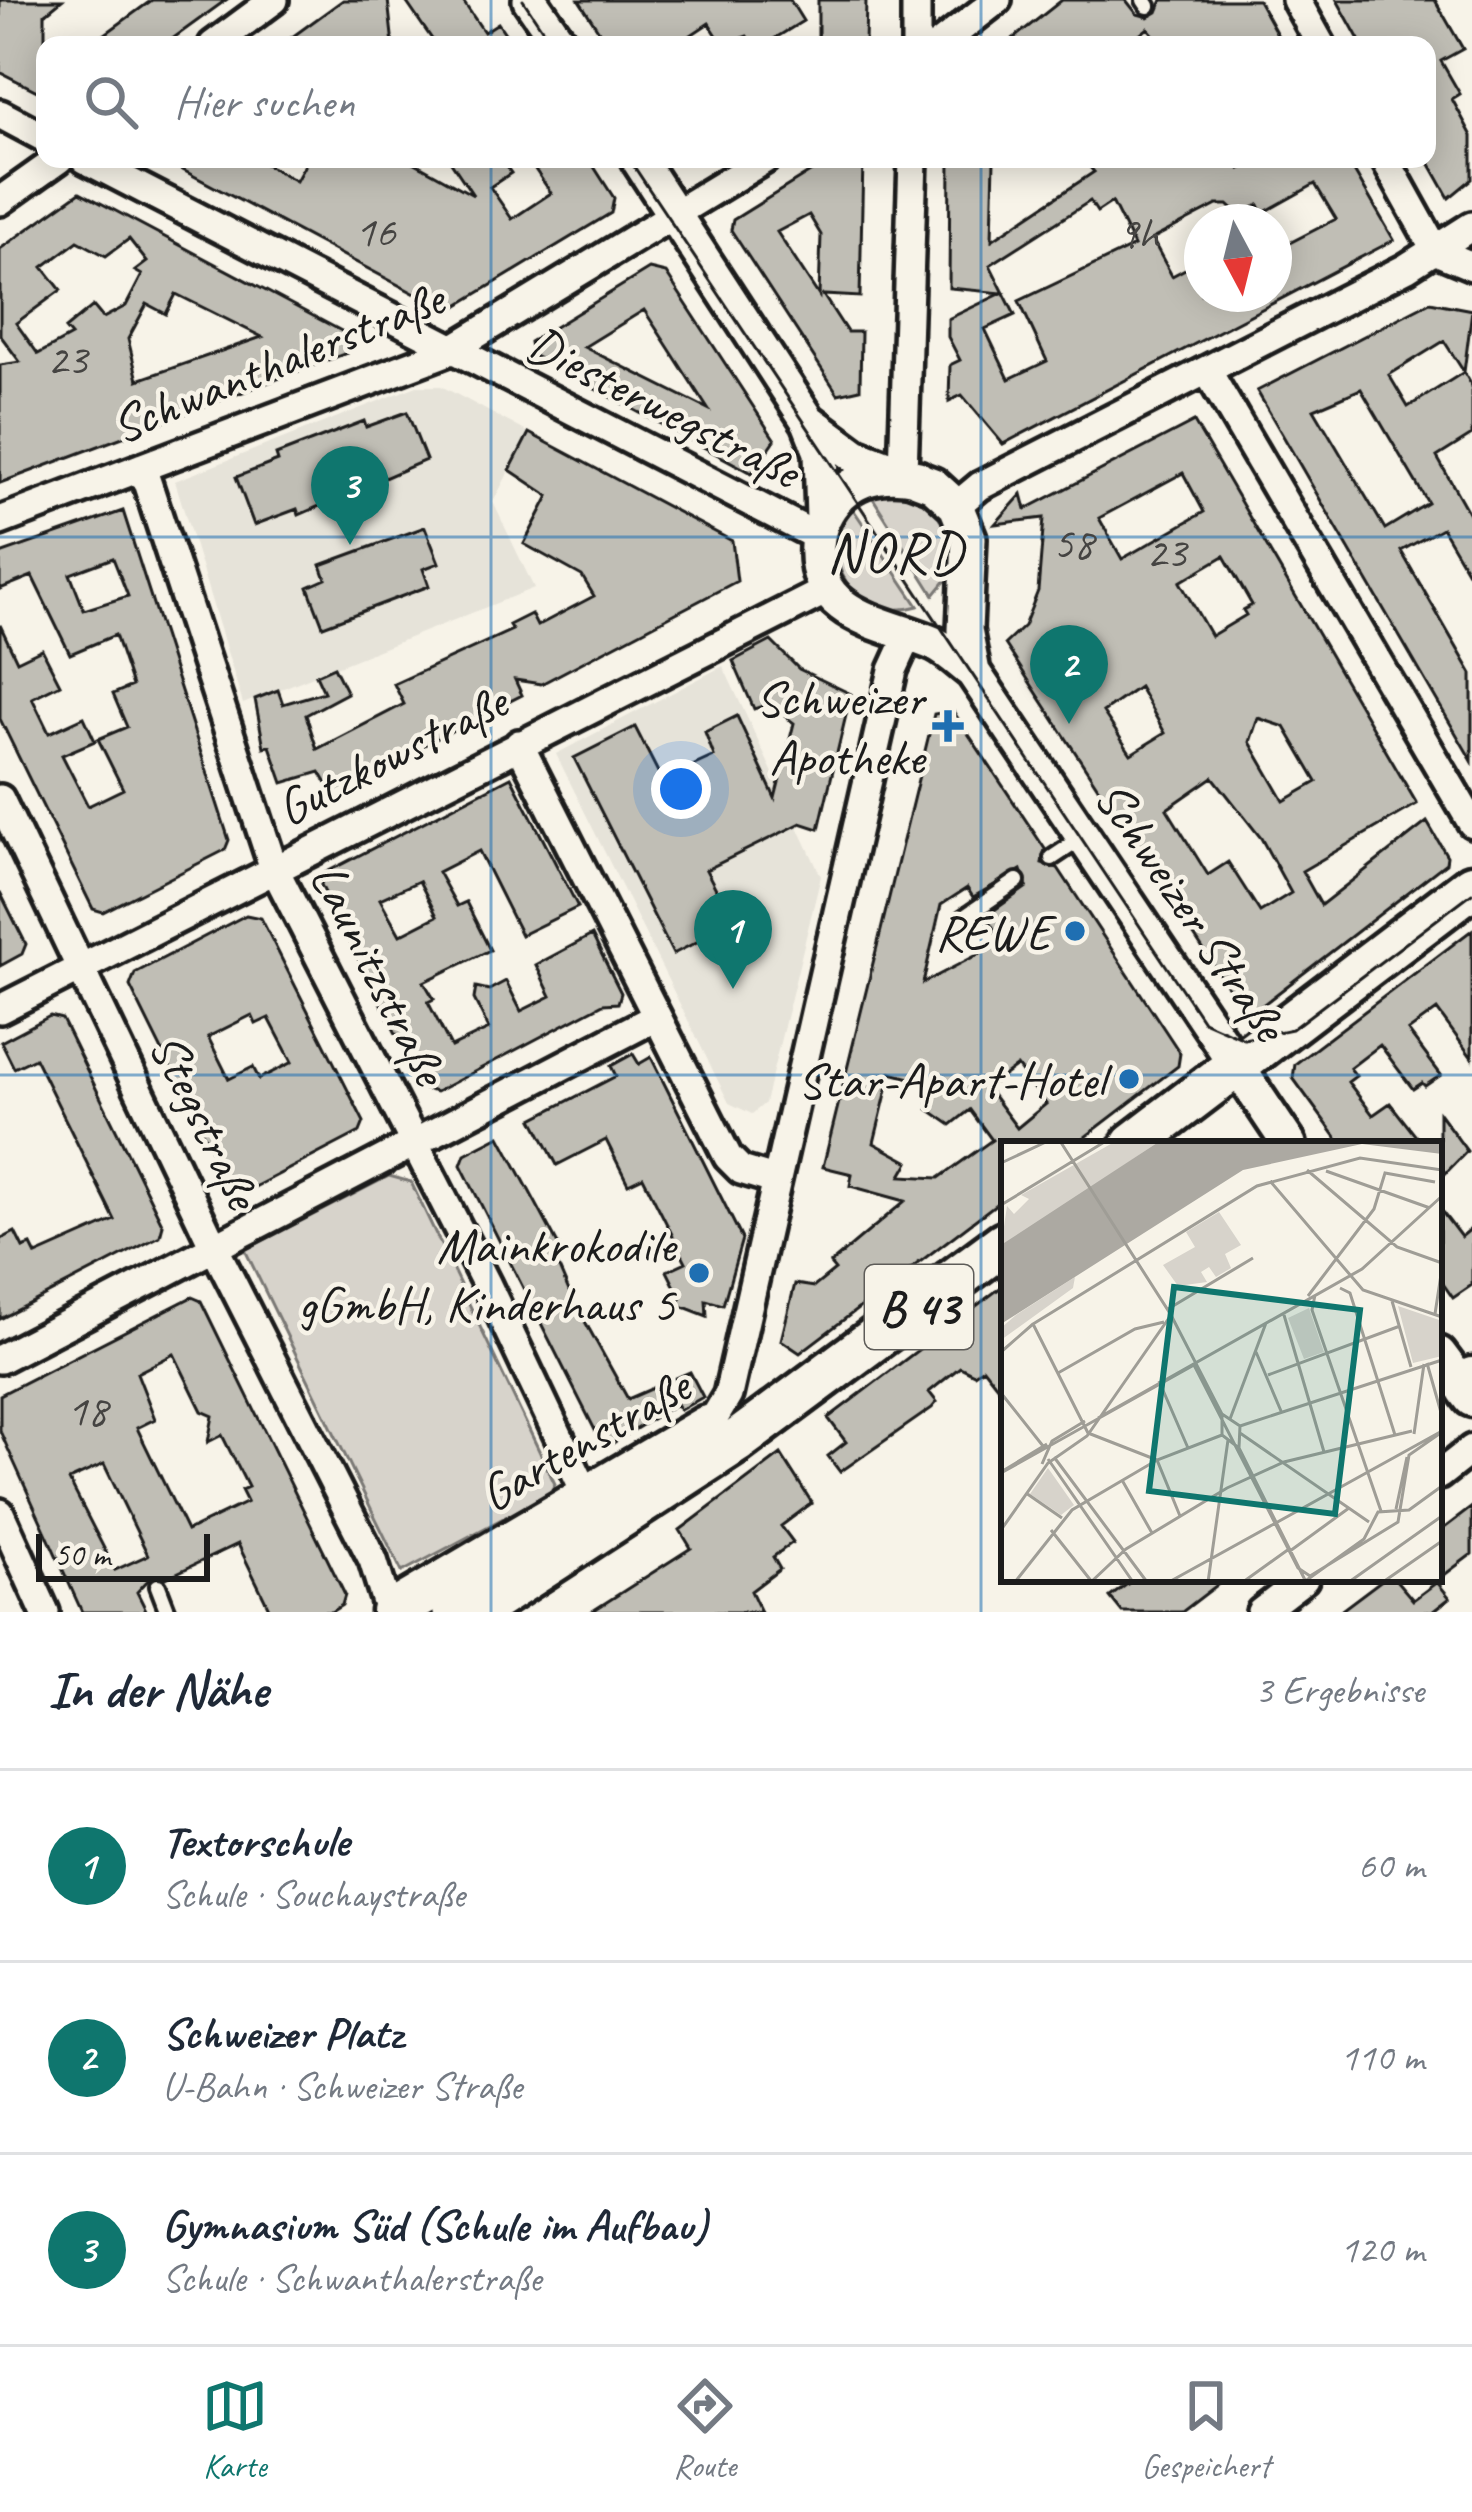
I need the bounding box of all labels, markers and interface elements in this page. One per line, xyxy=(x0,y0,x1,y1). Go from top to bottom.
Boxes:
search box xyxy=(36,36,1436,168)
icon: search xyxy=(78,69,144,135)
text: Hier suchen xyxy=(174,74,354,131)
house number: 16 xyxy=(355,203,397,260)
north arrow xyxy=(1184,204,1292,312)
house number: 9h xyxy=(1117,205,1161,262)
street label: Schwanthalerstraße xyxy=(102,265,456,458)
street label: Diesterwegstraße xyxy=(517,311,813,504)
house number: 23 xyxy=(47,331,90,388)
pin: 3 xyxy=(311,446,389,545)
house number: 58 xyxy=(1053,515,1097,572)
district label: NORD xyxy=(827,516,967,588)
house number: 23 xyxy=(1146,524,1189,581)
pin: 2 xyxy=(1030,625,1108,724)
place label: Schweizer Apotheke xyxy=(755,666,928,789)
street label: Gutzkowstraße xyxy=(266,668,520,840)
marker: Schweizer Apotheke xyxy=(935,713,961,739)
your location xyxy=(651,759,711,819)
street label: Schweizer Straße xyxy=(1081,768,1303,1056)
street label: Launitzstraße xyxy=(296,852,464,1098)
pin: 1 xyxy=(694,890,772,989)
place label: REWE xyxy=(935,900,1057,964)
marker: REWE xyxy=(1062,918,1088,944)
street label: Stegstraße xyxy=(135,1022,276,1222)
place label: Star-Apart-Hotel xyxy=(797,1048,1113,1112)
marker: Star-Apart-Hotel xyxy=(1116,1066,1142,1092)
inset map xyxy=(1001,1141,1442,1582)
place label: Mainkrokodile gGmbH, Kinderhaus 5 xyxy=(298,1213,678,1336)
marker: Mainkrokodile gGmbH, Kinderhaus 5 xyxy=(686,1260,712,1286)
road number: B 43 xyxy=(865,1265,973,1349)
street label: Gartenstraße xyxy=(468,1352,704,1526)
house number: 18 xyxy=(67,1382,111,1439)
scale bar xyxy=(36,1528,210,1581)
text: 50 m xyxy=(54,1534,110,1576)
text: In der Nähe xyxy=(48,1658,267,1722)
text: 3 Ergebnisse xyxy=(1255,1666,1424,1715)
text: Textorschule xyxy=(162,1813,349,1870)
text: 1 xyxy=(78,1841,96,1890)
text: 60 m xyxy=(1358,1841,1424,1890)
text: Schule · Souchaystraße xyxy=(162,1870,465,1919)
text: Schweizer Platz xyxy=(162,2005,402,2062)
text: 2 xyxy=(78,2033,96,2082)
text: 110 m xyxy=(1340,2033,1424,2082)
text: U-Bahn · Schweizer Straße xyxy=(162,2062,522,2111)
text: Gymnasium Süd (Schule im Aufbau) xyxy=(162,2197,707,2254)
text: 3 xyxy=(78,2225,96,2274)
text: 120 m xyxy=(1340,2225,1424,2274)
text: Schule · Schwanthalerstraße xyxy=(162,2254,541,2303)
tab: Karte xyxy=(202,2373,268,2487)
tab: Route xyxy=(672,2373,738,2487)
tab: Gespeichert xyxy=(1141,2373,1270,2487)

